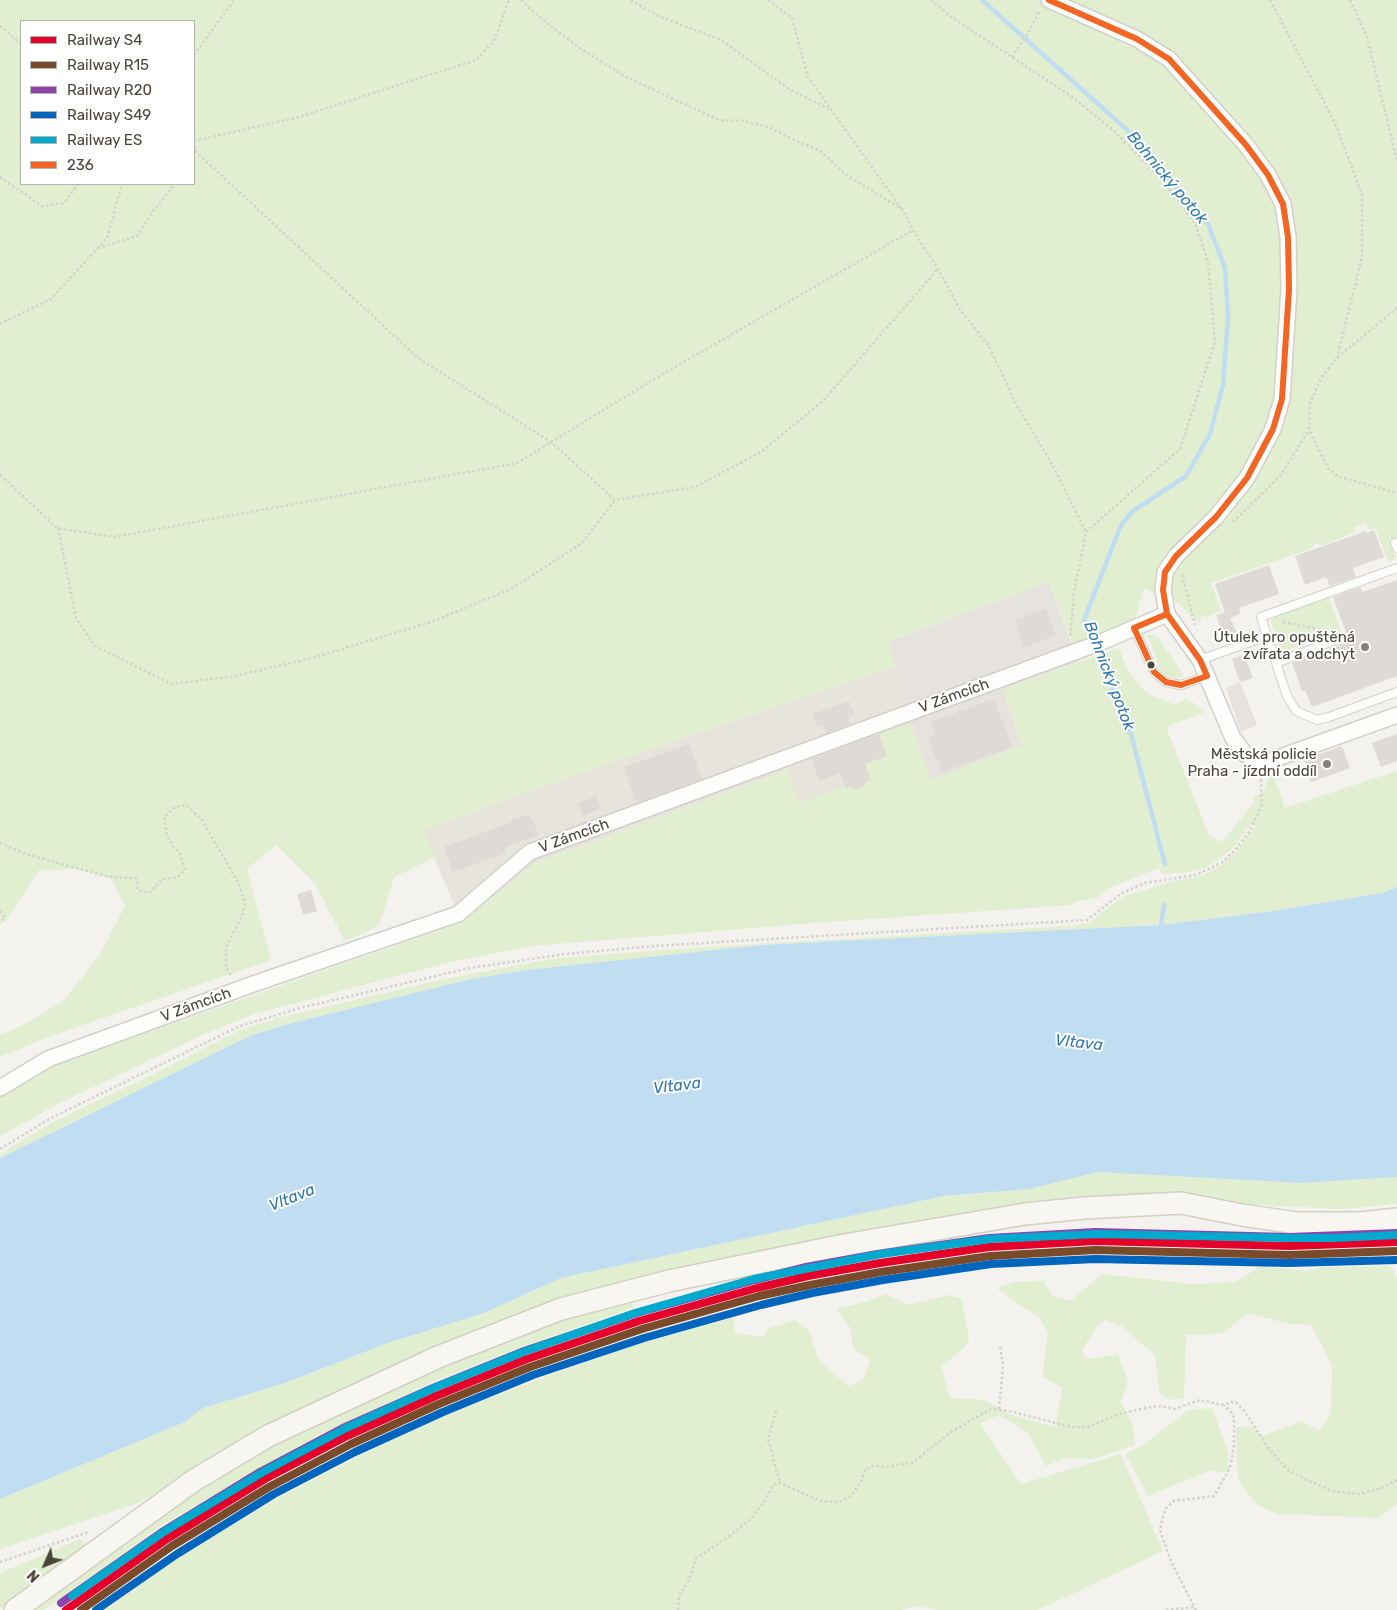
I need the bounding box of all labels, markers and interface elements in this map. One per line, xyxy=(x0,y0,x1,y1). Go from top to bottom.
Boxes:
legend xyxy=(20,20,195,185)
text: Railway S4 xyxy=(67,31,143,49)
text: Railway R15 xyxy=(67,56,149,74)
text: Railway R20 xyxy=(67,81,152,99)
text: Railway S49 xyxy=(67,106,151,124)
water label: Bohnický potok xyxy=(1123,128,1211,228)
text: Railway ES xyxy=(67,131,142,149)
text: 236 xyxy=(67,156,94,174)
water label: Bohnický potok xyxy=(1079,619,1139,733)
place label: Útulek pro opuštěná zvířata a odchyt xyxy=(1213,629,1355,664)
marker: Útulek pro opuštěná zvířata a odchyt xyxy=(1359,641,1371,653)
unlabelled marker xyxy=(1146,660,1156,670)
street label: V Zámcích xyxy=(916,675,992,717)
place label: Městská policie Praha - jízdní oddíl xyxy=(1187,746,1317,781)
marker: Městská policie Praha - jízdní oddíl xyxy=(1321,758,1333,770)
street label: V Zámcích xyxy=(536,815,612,857)
street label: V Zámcích xyxy=(158,984,234,1026)
water label: Vltava xyxy=(1054,1031,1104,1055)
water label: Vltava xyxy=(652,1074,702,1098)
water label: Vltava xyxy=(266,1180,318,1216)
north arrow xyxy=(20,1540,70,1590)
text: N xyxy=(24,1566,43,1585)

